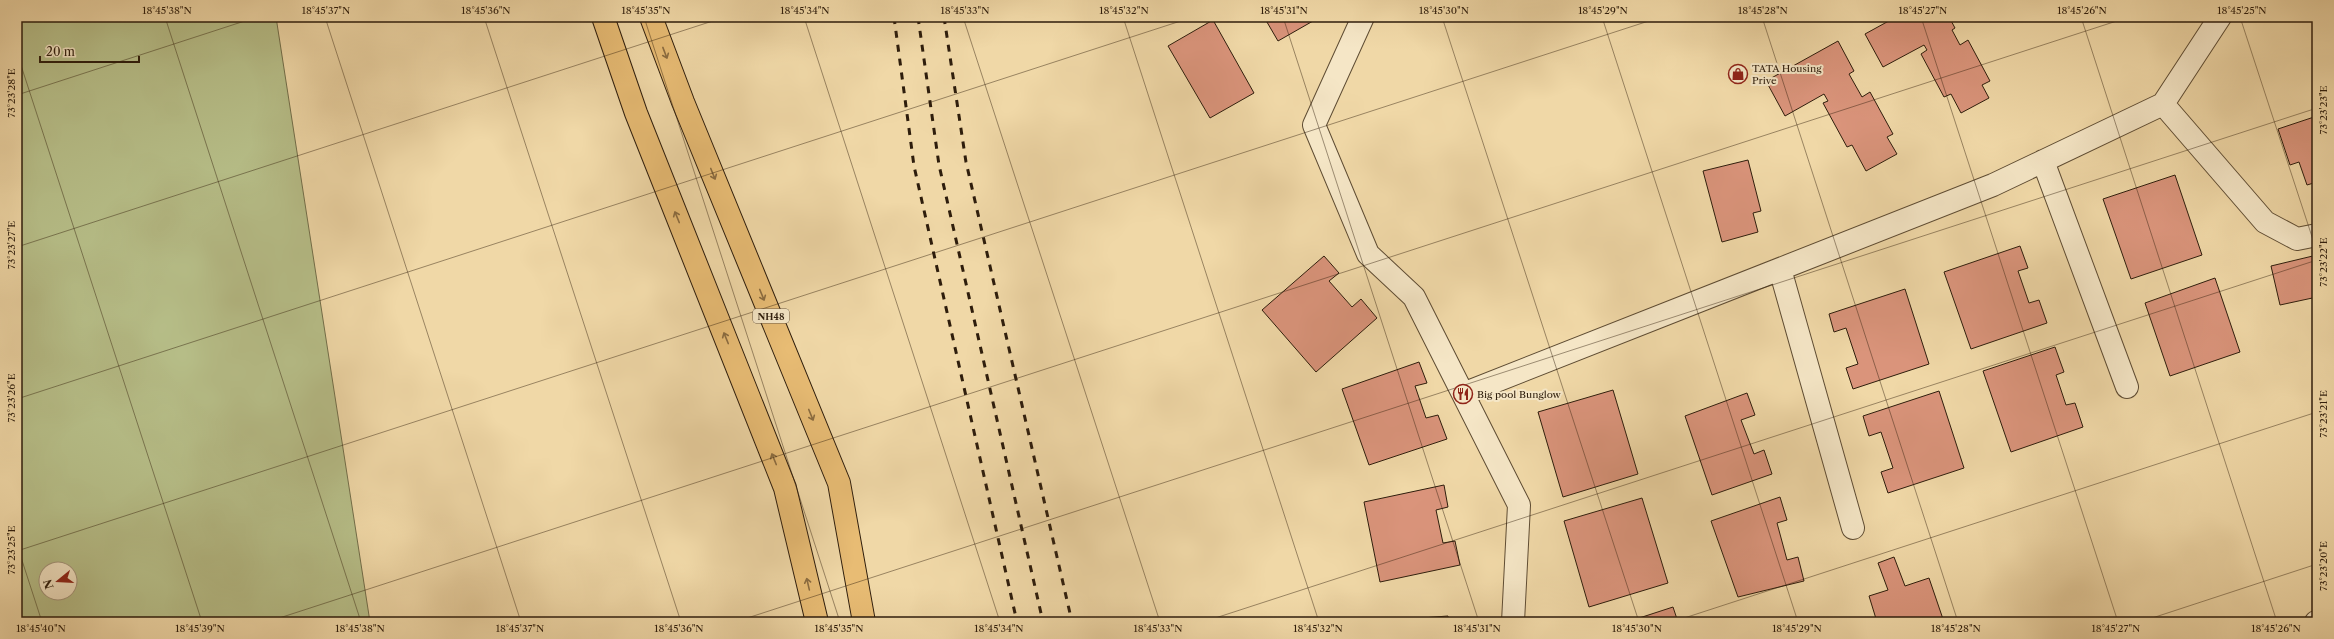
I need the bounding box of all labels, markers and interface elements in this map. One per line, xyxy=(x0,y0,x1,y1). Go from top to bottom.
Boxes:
text: 18°45'38"N xyxy=(142,4,192,17)
text: 18°45'37"N xyxy=(302,4,350,17)
text: 18°45'36"N xyxy=(461,4,511,17)
text: 18°45'35"N xyxy=(621,4,671,17)
text: 18°45'34"N xyxy=(780,4,830,17)
text: 18°45'33"N xyxy=(940,4,990,17)
text: 18°45'32"N xyxy=(1099,4,1149,17)
text: 18°45'31"N xyxy=(1260,4,1308,17)
text: 18°45'30"N xyxy=(1419,4,1469,17)
text: 18°45'29"N xyxy=(1578,4,1628,17)
text: 18°45'28"N xyxy=(1738,4,1788,17)
text: 18°45'27"N xyxy=(1899,4,1947,17)
text: 18°45'26"N xyxy=(2057,4,2107,17)
text: 18°45'25"N xyxy=(2217,4,2267,17)
scale bar xyxy=(40,38,139,64)
text: 20 m xyxy=(46,44,75,59)
one-way arrow xyxy=(661,47,669,59)
place label: TATA Housing Prive xyxy=(1752,62,1822,87)
shop icon: TATA Housing Prive xyxy=(1727,63,1749,85)
text: 73°23'28"E xyxy=(5,68,18,118)
text: 73°23'23"E xyxy=(2317,85,2330,135)
one-way arrow xyxy=(709,168,717,180)
one-way arrow xyxy=(673,212,681,224)
text: 73°23'27"E xyxy=(5,221,18,269)
text: 73°23'22"E xyxy=(2317,237,2330,287)
one-way arrow xyxy=(759,288,766,300)
road number: NH48 xyxy=(753,309,789,323)
one-way arrow xyxy=(721,333,729,345)
text: 73°23'26"E xyxy=(5,373,18,423)
restaurant icon: Big pool Bunglow xyxy=(1452,383,1474,405)
place label: Big pool Bunglow xyxy=(1477,388,1561,401)
text: 73°23'21"E xyxy=(2317,390,2330,438)
one-way arrow xyxy=(808,408,816,420)
one-way arrow xyxy=(770,453,777,465)
text: 73°23'25"E xyxy=(5,525,18,574)
text: 73°23'20"E xyxy=(2317,541,2330,591)
north arrow xyxy=(38,561,78,601)
text: N xyxy=(40,577,57,591)
one-way arrow xyxy=(803,578,811,591)
text: 18°45'40"N xyxy=(16,622,66,635)
text: 18°45'39"N xyxy=(175,622,225,635)
text: 18°45'38"N xyxy=(335,622,385,635)
text: 18°45'37"N xyxy=(496,622,544,635)
text: 18°45'36"N xyxy=(654,622,704,635)
text: 18°45'35"N xyxy=(814,622,864,635)
text: 18°45'34"N xyxy=(974,622,1024,635)
text: 18°45'33"N xyxy=(1133,622,1183,635)
text: 18°45'32"N xyxy=(1293,622,1343,635)
text: 18°45'31"N xyxy=(1453,622,1501,635)
text: 18°45'30"N xyxy=(1612,622,1662,635)
text: 18°45'29"N xyxy=(1772,622,1822,635)
text: 18°45'28"N xyxy=(1931,622,1981,635)
text: 18°45'27"N xyxy=(2092,622,2140,635)
text: 18°45'26"N xyxy=(2251,622,2301,635)

